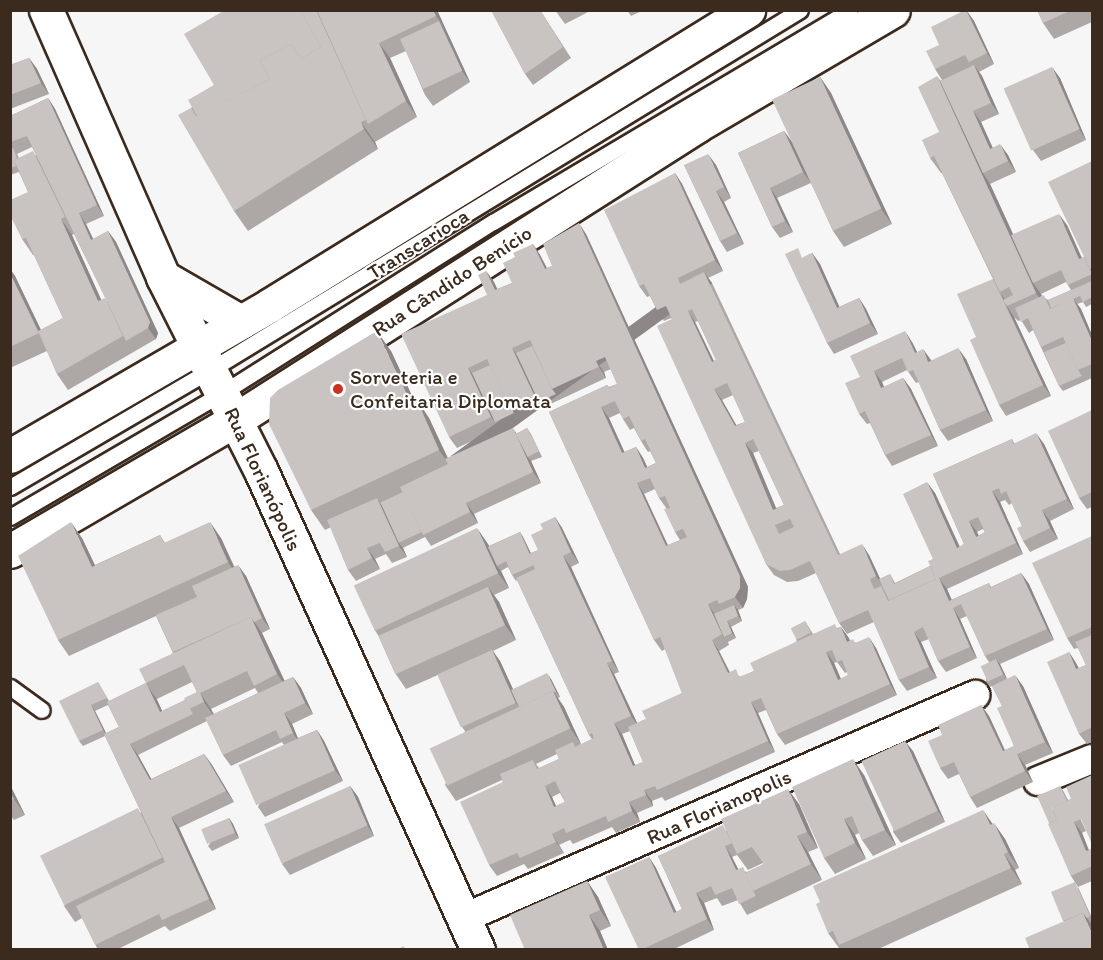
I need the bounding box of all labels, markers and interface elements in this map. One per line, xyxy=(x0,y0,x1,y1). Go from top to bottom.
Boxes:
street label: Transcarioca xyxy=(363,203,473,285)
street label: Rua Cândido Benício xyxy=(367,220,537,342)
place label: Sorveteria e Confeitaria Diplomata xyxy=(350,364,552,414)
marker: Sorveteria e Confeitaria Diplomata xyxy=(331,382,345,396)
street label: Rua Florianópolis xyxy=(219,403,307,555)
street label: Rua Florianopolis xyxy=(643,764,795,850)

